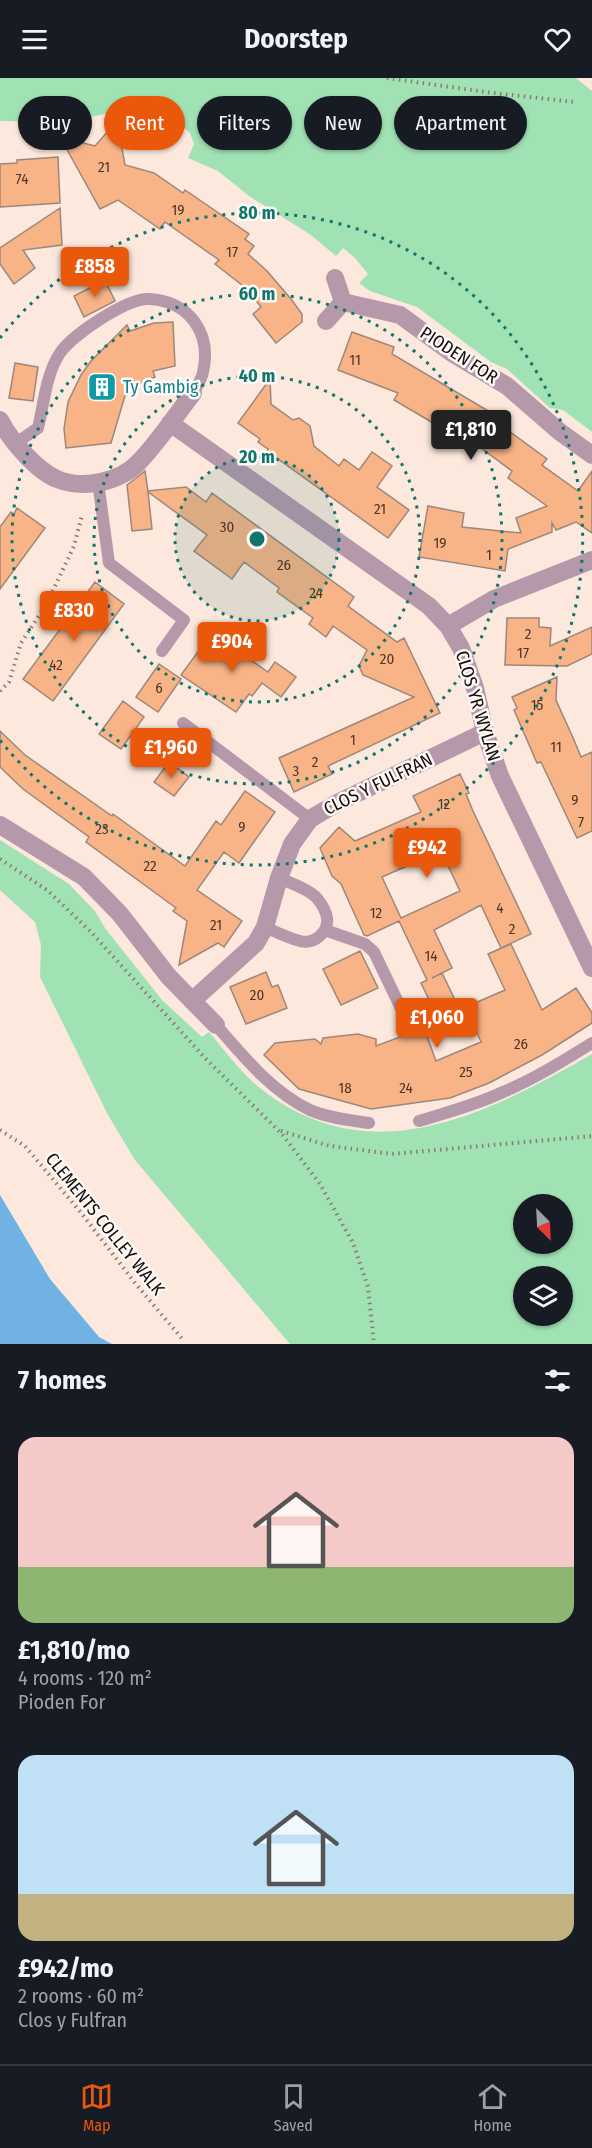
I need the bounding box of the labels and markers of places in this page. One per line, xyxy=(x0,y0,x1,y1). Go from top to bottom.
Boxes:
pin: £858 xyxy=(59,247,131,298)
building icon: Ty Gambig xyxy=(86,371,118,403)
place label: Ty Gambig xyxy=(123,376,199,398)
pin: £1,810 xyxy=(422,410,520,461)
centre of rings xyxy=(247,529,267,549)
pin: £830 xyxy=(38,591,110,642)
pin: £904 xyxy=(196,622,268,673)
pin: £1,960 xyxy=(122,728,220,779)
pin: £942 xyxy=(391,828,463,879)
pin: £1,060 xyxy=(388,998,486,1049)

